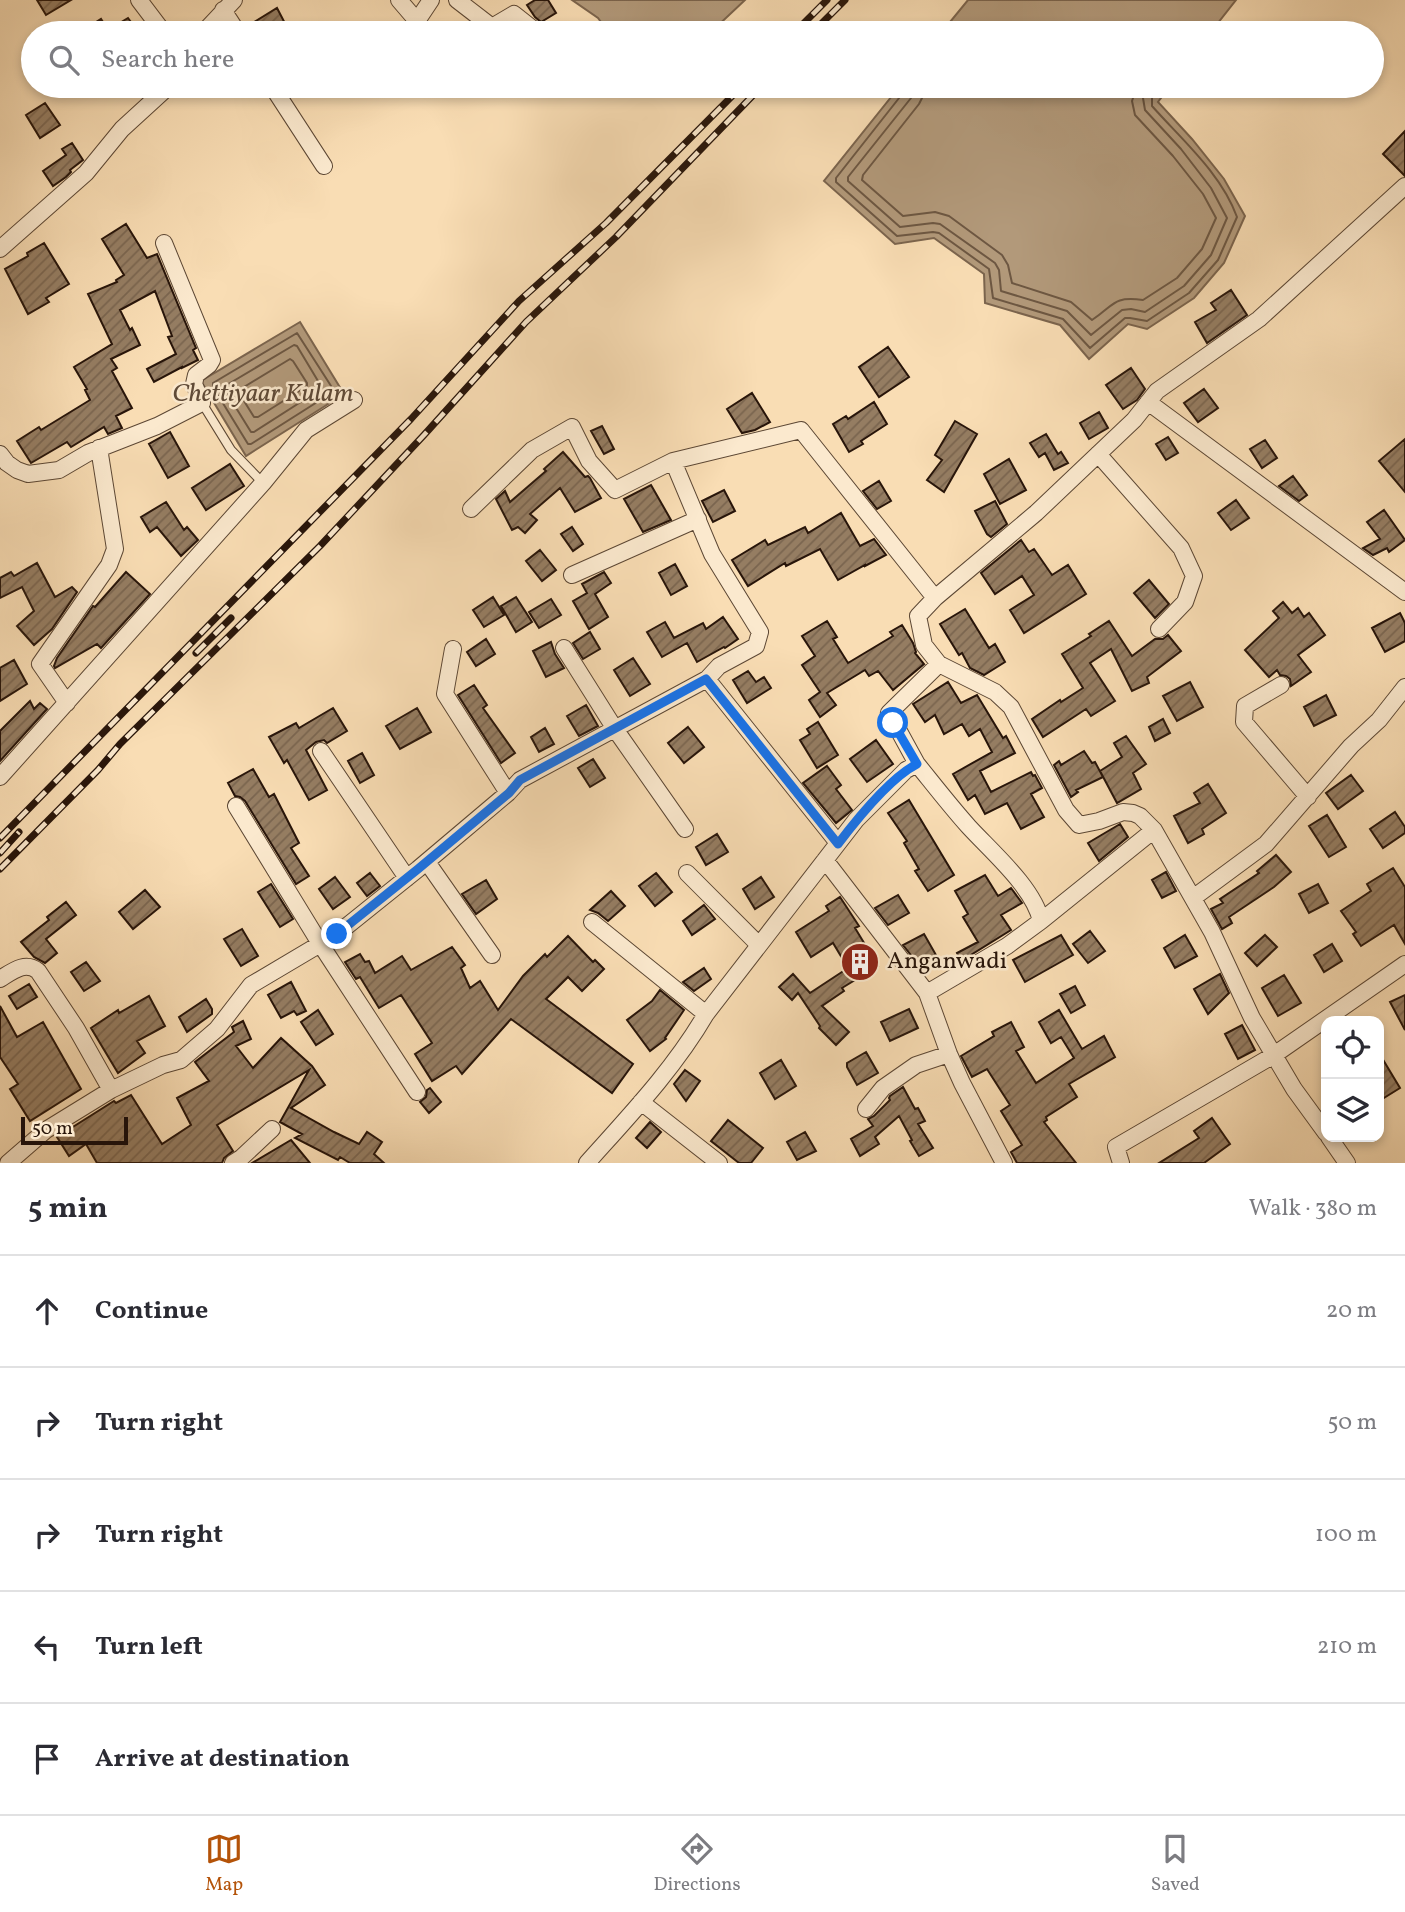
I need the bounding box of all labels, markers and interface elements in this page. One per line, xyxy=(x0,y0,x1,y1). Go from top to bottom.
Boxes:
search box xyxy=(21,21,1384,98)
icon: search xyxy=(45,41,83,79)
text: Search here xyxy=(101,42,234,78)
water label: Chettiyaar Kulam xyxy=(172,376,354,412)
route start xyxy=(877,707,908,738)
route end xyxy=(321,918,352,949)
building icon: Anganwadi xyxy=(839,941,881,983)
place label: Anganwadi xyxy=(887,945,1007,979)
map controls xyxy=(1321,1016,1384,1142)
button: locate xyxy=(1321,1016,1384,1079)
button: layers xyxy=(1321,1079,1384,1142)
scale bar xyxy=(21,1114,128,1146)
text: 50 m xyxy=(32,1116,73,1142)
text: 5 min xyxy=(28,1188,108,1230)
text: Walk · 380 m xyxy=(1249,1193,1377,1225)
icon: ahead xyxy=(28,1292,66,1330)
text: Continue xyxy=(95,1293,208,1329)
text: 20 m xyxy=(1326,1295,1377,1327)
icon: right xyxy=(28,1404,66,1442)
text: Turn right xyxy=(95,1405,223,1441)
text: 50 m xyxy=(1328,1407,1377,1439)
icon: right xyxy=(28,1516,66,1554)
text: Turn right xyxy=(95,1517,223,1553)
text: 100 m xyxy=(1315,1519,1377,1551)
icon: left xyxy=(28,1628,66,1666)
text: Turn left xyxy=(95,1629,203,1665)
text: 210 m xyxy=(1317,1631,1377,1663)
icon: arrive xyxy=(28,1740,66,1778)
text: Arrive at destination xyxy=(95,1741,350,1777)
tab: Map xyxy=(205,1830,243,1898)
tab: Directions xyxy=(654,1830,741,1898)
tab: Saved xyxy=(1151,1830,1200,1898)

